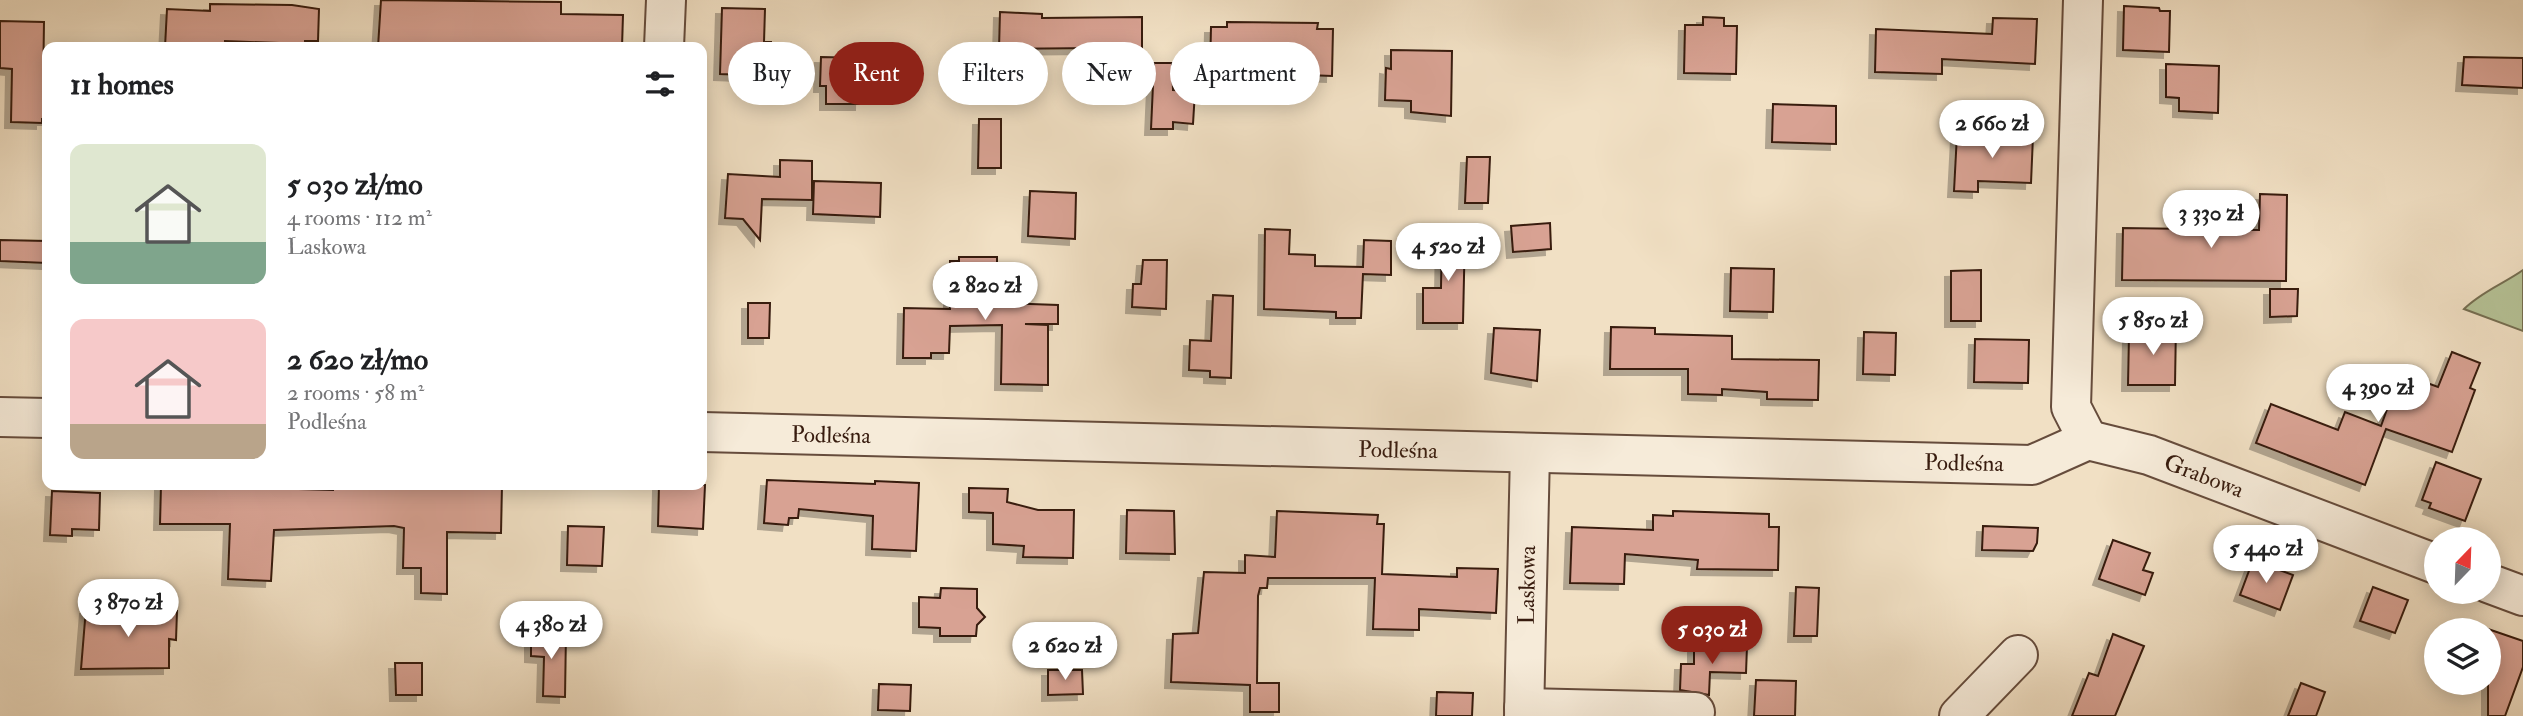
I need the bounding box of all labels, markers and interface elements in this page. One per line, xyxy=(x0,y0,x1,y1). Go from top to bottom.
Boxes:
chip: Buy xyxy=(728,42,815,105)
chip: Rent xyxy=(829,42,924,105)
chip: Filters xyxy=(938,42,1048,105)
chip: New xyxy=(1062,42,1156,105)
chip: Apartment xyxy=(1170,42,1320,105)
icon: filters xyxy=(641,65,679,103)
text: 11 homes xyxy=(70,66,174,103)
pin: 2 660 zł xyxy=(1920,100,2064,160)
text: 2 660 zł xyxy=(1955,108,2029,137)
text: 5 030 zł/mo xyxy=(287,166,423,203)
icon: home xyxy=(126,172,210,256)
pin: 3 330 zł xyxy=(2139,190,2283,250)
text: 3 330 zł xyxy=(2179,198,2243,227)
text: 4 rooms · 112 m² xyxy=(287,203,432,232)
pin: 4 520 zł xyxy=(1376,224,1520,283)
text: 4 520 zł xyxy=(1412,231,1484,260)
text: Laskowa xyxy=(287,232,366,261)
pin: 2 820 zł xyxy=(913,262,1057,322)
text: 2 820 zł xyxy=(949,270,1021,299)
pin: 5 850 zł xyxy=(2081,298,2225,357)
text: 5 850 zł xyxy=(2118,305,2188,334)
text: 2 620 zł/mo xyxy=(287,341,428,378)
icon: home xyxy=(126,347,210,431)
pin: 4 390 zł xyxy=(2306,364,2450,424)
text: 4 390 zł xyxy=(2342,372,2414,401)
text: 2 rooms · 58 m² xyxy=(287,378,424,407)
text: Podleśna xyxy=(287,407,367,436)
street label: Podleśna xyxy=(791,420,872,450)
street label: Podleśna xyxy=(1358,435,1439,465)
street label: Podleśna xyxy=(1924,448,2005,478)
street label: Grabowa xyxy=(2160,448,2249,505)
pin: 5 440 zł xyxy=(2194,526,2338,585)
north arrow xyxy=(2424,527,2501,604)
map controls xyxy=(2424,527,2501,695)
text: 5 440 zł xyxy=(2229,533,2303,562)
street label: Laskowa xyxy=(1512,545,1542,625)
pin: 3 870 zł xyxy=(56,580,200,639)
text: 3 870 zł xyxy=(94,587,162,616)
pin: 4 380 zł xyxy=(479,602,623,661)
pin: 5 030 zł xyxy=(1640,606,1784,666)
text: 4 380 zł xyxy=(516,609,586,638)
text: 5 030 zł xyxy=(1677,614,1747,643)
button: layers xyxy=(2424,618,2501,695)
pin: 2 620 zł xyxy=(993,622,1137,682)
text: 2 620 zł xyxy=(1028,630,1102,659)

